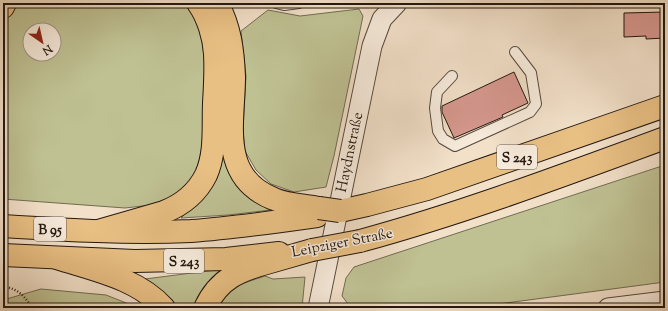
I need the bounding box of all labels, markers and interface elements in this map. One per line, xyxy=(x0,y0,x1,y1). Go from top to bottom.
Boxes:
north arrow xyxy=(22,22,62,62)
text: N xyxy=(39,40,56,59)
street label: Haydnstraße xyxy=(332,110,369,194)
road number: S 243 xyxy=(497,145,537,169)
road number: B 95 xyxy=(34,217,66,241)
street label: Leipziger Straße xyxy=(290,223,395,264)
road number: S 243 xyxy=(164,249,204,273)

